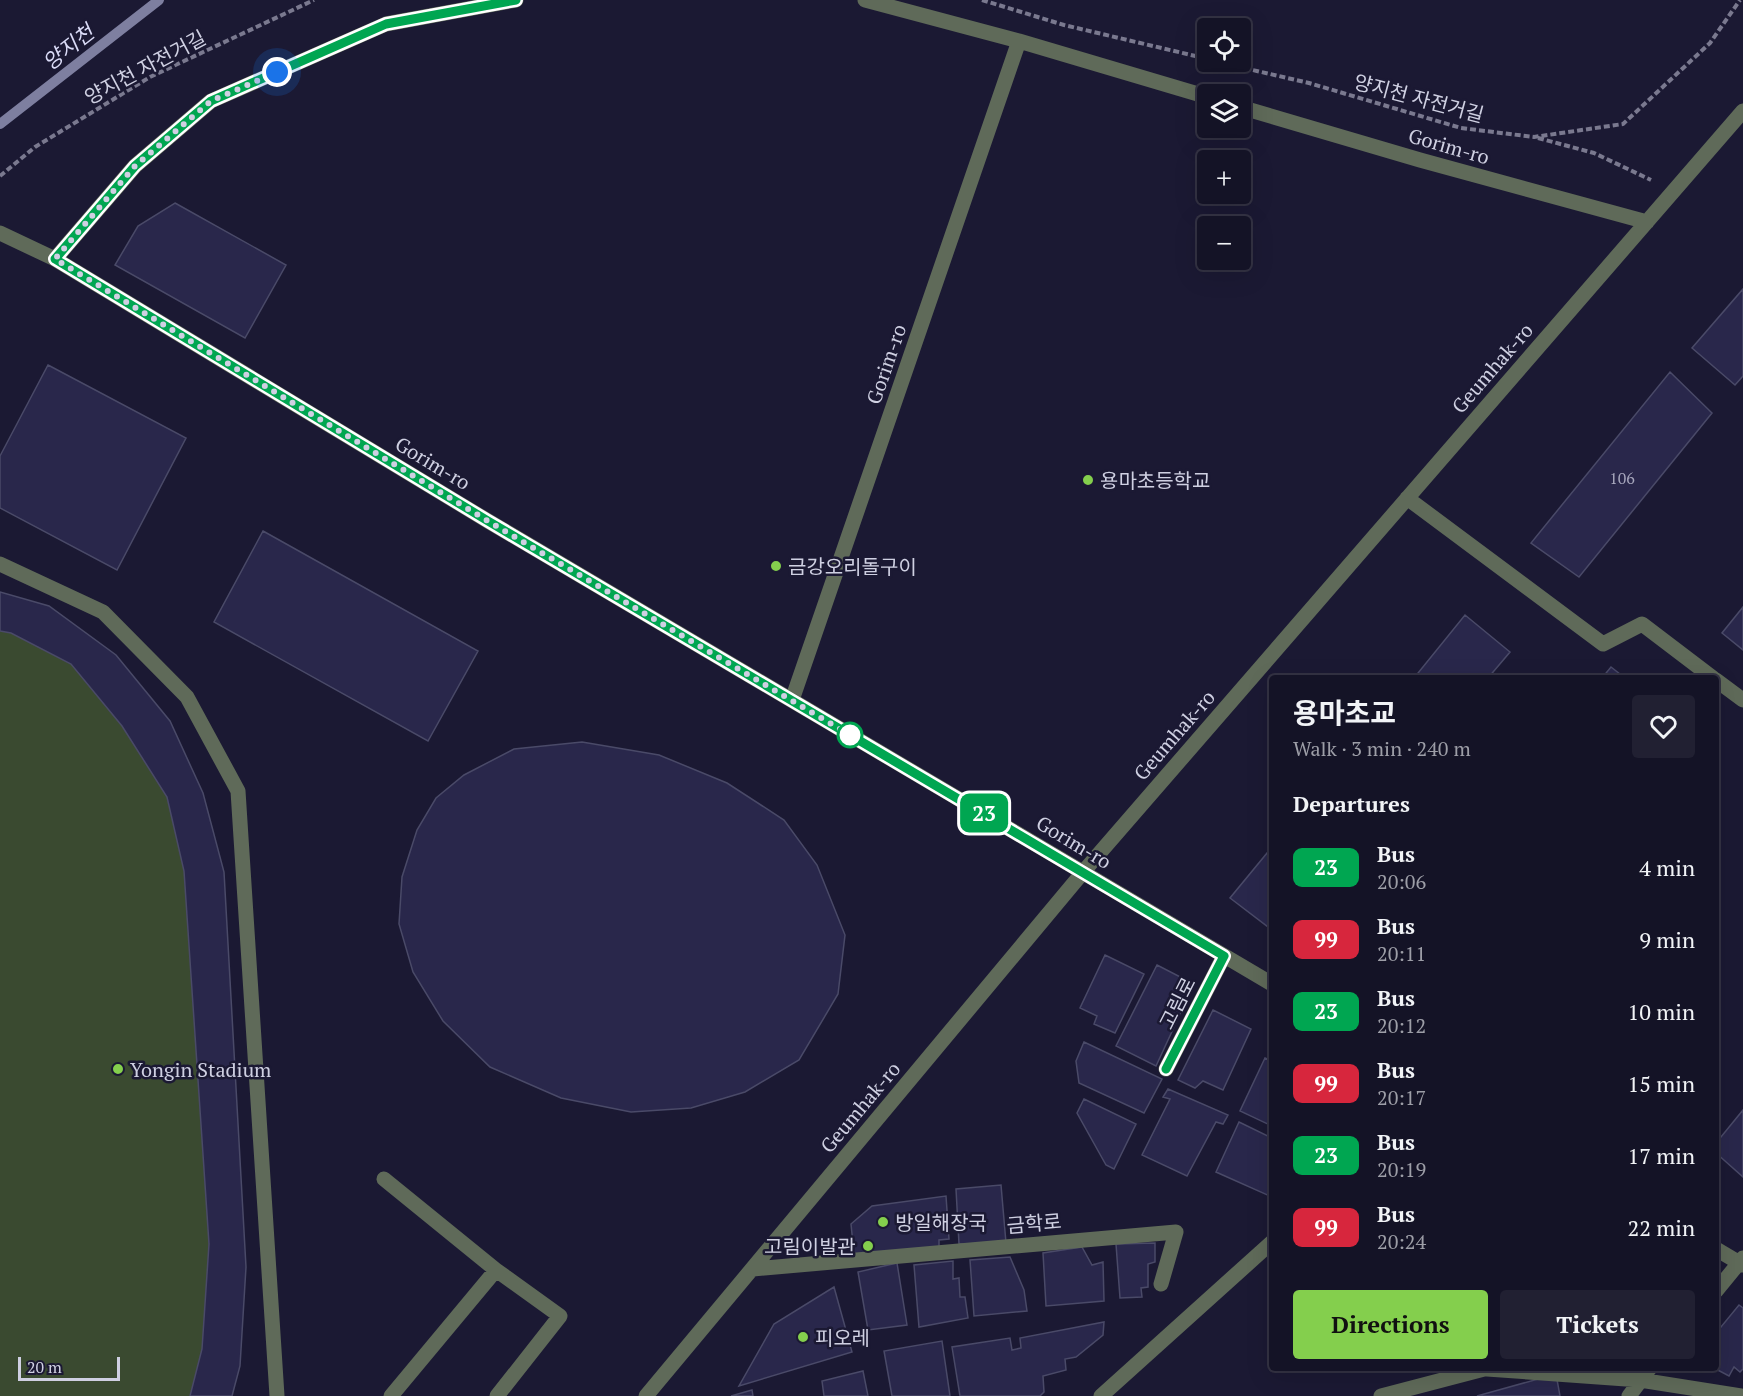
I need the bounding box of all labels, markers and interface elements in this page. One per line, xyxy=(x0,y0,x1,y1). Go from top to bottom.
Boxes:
water label: 양지천 xyxy=(37,16,102,76)
map controls xyxy=(1197,18,1251,270)
button: locate xyxy=(1197,18,1251,72)
street label: 양지천 자전거길 xyxy=(80,24,210,110)
your location xyxy=(262,57,292,87)
street label: 양지천 자전거길 xyxy=(1351,68,1487,128)
button: layers xyxy=(1197,84,1251,138)
street label: Gorim-ro xyxy=(1405,122,1493,170)
button: + xyxy=(1197,150,1251,204)
button: − xyxy=(1197,216,1251,270)
street label: Geumhak-ro xyxy=(1445,317,1539,419)
street label: Gorim-ro xyxy=(860,320,912,408)
street label: Gorim-ro xyxy=(390,430,476,496)
place label: 용마초등학교 xyxy=(1100,467,1210,494)
house number: 106 xyxy=(1609,467,1635,489)
marker: 용마초등학교 xyxy=(1081,473,1095,487)
place label: 금강오리돌구이 xyxy=(788,553,917,580)
marker: 금강오리돌구이 xyxy=(769,559,783,573)
street label: Geumhak-ro xyxy=(1127,684,1221,786)
text: 용마초교 xyxy=(1293,694,1396,731)
button: heart xyxy=(1632,695,1695,758)
unlabelled marker xyxy=(837,722,863,748)
text: Walk · 3 min · 240 m xyxy=(1293,735,1471,762)
text: Departures xyxy=(1293,789,1410,818)
line badge: 23 xyxy=(957,794,1011,832)
text: 23 xyxy=(972,799,996,827)
street label: Gorim-ro xyxy=(1031,809,1117,875)
text: Bus xyxy=(1377,839,1415,868)
text: 23 xyxy=(1314,853,1338,881)
text: 4 min xyxy=(1639,853,1695,882)
text: 20:06 xyxy=(1377,868,1426,895)
text: Bus xyxy=(1377,911,1415,940)
text: 99 xyxy=(1314,925,1338,953)
text: 9 min xyxy=(1639,925,1695,954)
text: 20:11 xyxy=(1377,940,1426,967)
street label: 고림로 xyxy=(1152,972,1202,1034)
text: Bus xyxy=(1377,983,1415,1012)
text: 23 xyxy=(1314,997,1338,1025)
text: 10 min xyxy=(1628,997,1695,1026)
text: 20:12 xyxy=(1377,1012,1426,1039)
text: Bus xyxy=(1377,1055,1415,1084)
place label: Yongin Stadium xyxy=(130,1056,271,1083)
street label: Geumhak-ro xyxy=(814,1056,906,1158)
marker: Yongin Stadium xyxy=(111,1062,125,1076)
text: 99 xyxy=(1314,1069,1338,1097)
text: 15 min xyxy=(1628,1069,1695,1098)
text: 20:17 xyxy=(1377,1084,1426,1111)
text: Bus xyxy=(1377,1127,1415,1156)
text: 23 xyxy=(1314,1141,1338,1169)
text: 17 min xyxy=(1628,1141,1695,1170)
text: 20:19 xyxy=(1377,1156,1426,1183)
text: Bus xyxy=(1377,1199,1415,1228)
street label: 금학로 xyxy=(1005,1207,1063,1239)
place label: 방일해장국 xyxy=(895,1209,987,1236)
text: 99 xyxy=(1314,1213,1338,1241)
text: 22 min xyxy=(1628,1213,1695,1242)
marker: 방일해장국 xyxy=(876,1215,890,1229)
text: 20:24 xyxy=(1377,1228,1426,1255)
place label: 고림이발관 xyxy=(764,1233,856,1260)
marker: 고림이발관 xyxy=(861,1239,875,1253)
button: Directions xyxy=(1293,1290,1488,1359)
button: Tickets xyxy=(1500,1290,1695,1359)
place label: 피오레 xyxy=(815,1324,870,1351)
marker: 피오레 xyxy=(796,1330,810,1344)
scale bar xyxy=(18,1354,120,1382)
text: 20 m xyxy=(27,1356,62,1378)

